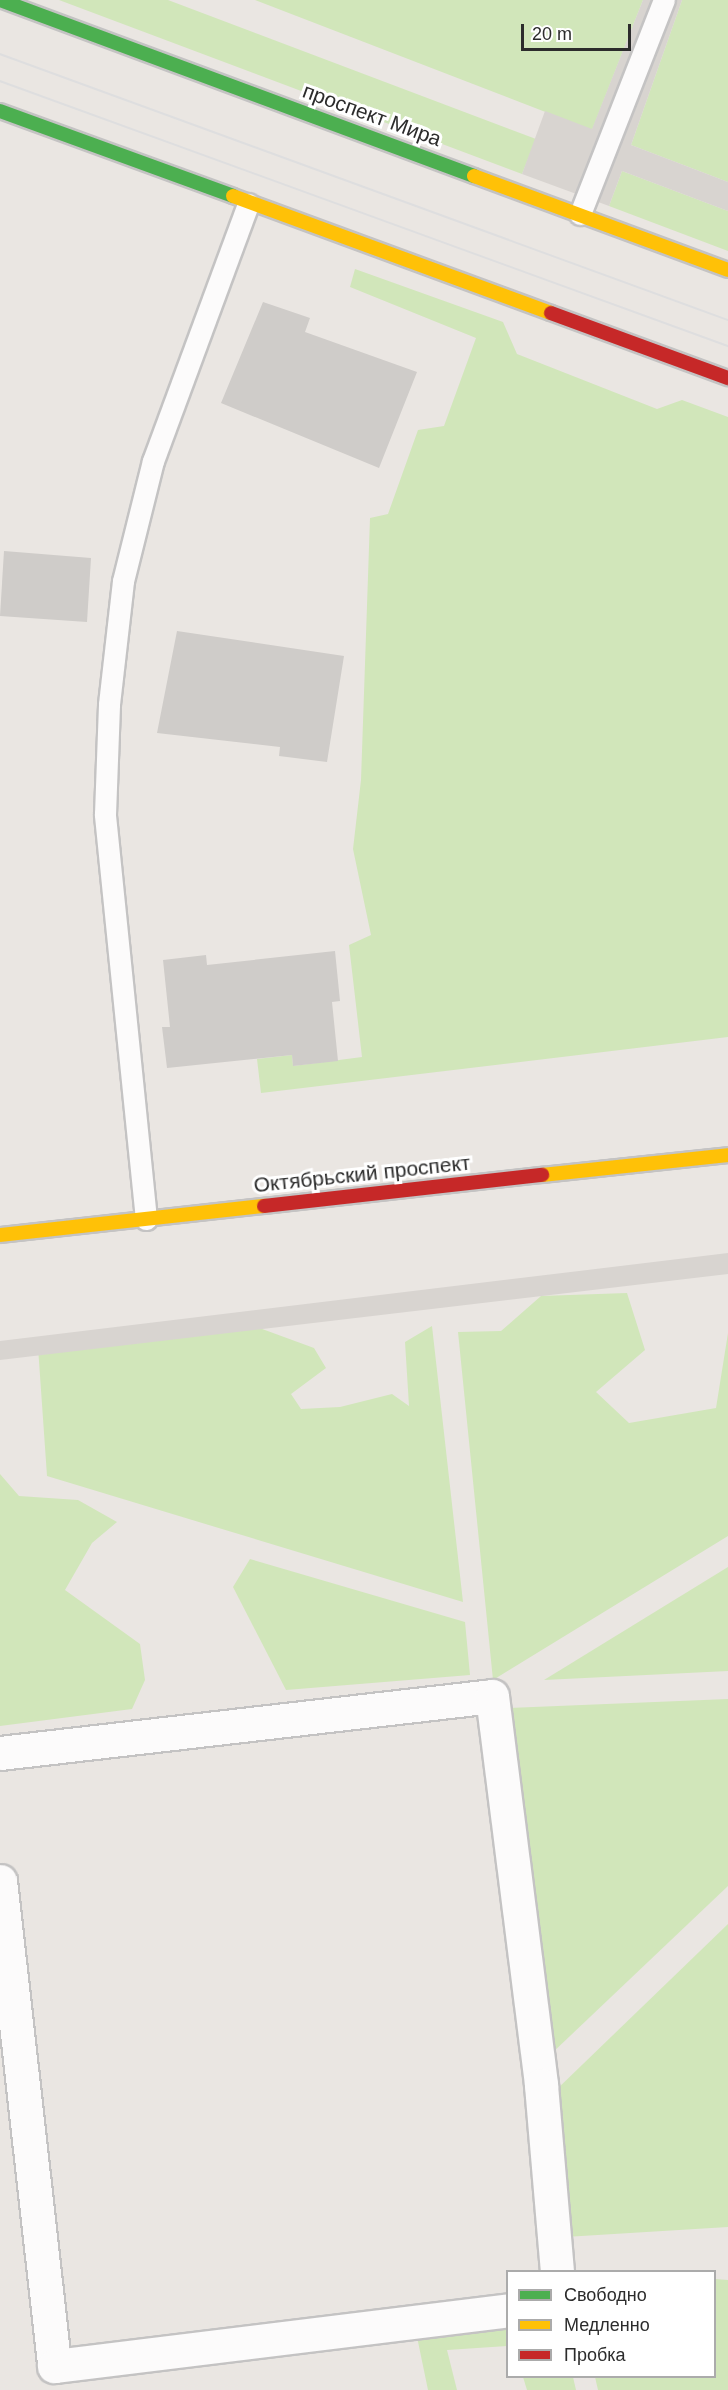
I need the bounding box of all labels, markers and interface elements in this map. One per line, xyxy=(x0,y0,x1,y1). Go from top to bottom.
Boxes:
scale bar xyxy=(524,12,634,50)
text: 20 m xyxy=(532,24,572,44)
street label: проспект Мира xyxy=(299,78,445,152)
street label: Октябрьский проспект xyxy=(252,1150,472,1198)
legend xyxy=(506,2270,716,2378)
text: Свободно xyxy=(564,2285,647,2305)
text: Медленно xyxy=(564,2315,650,2335)
text: Пробка xyxy=(564,2345,626,2365)

